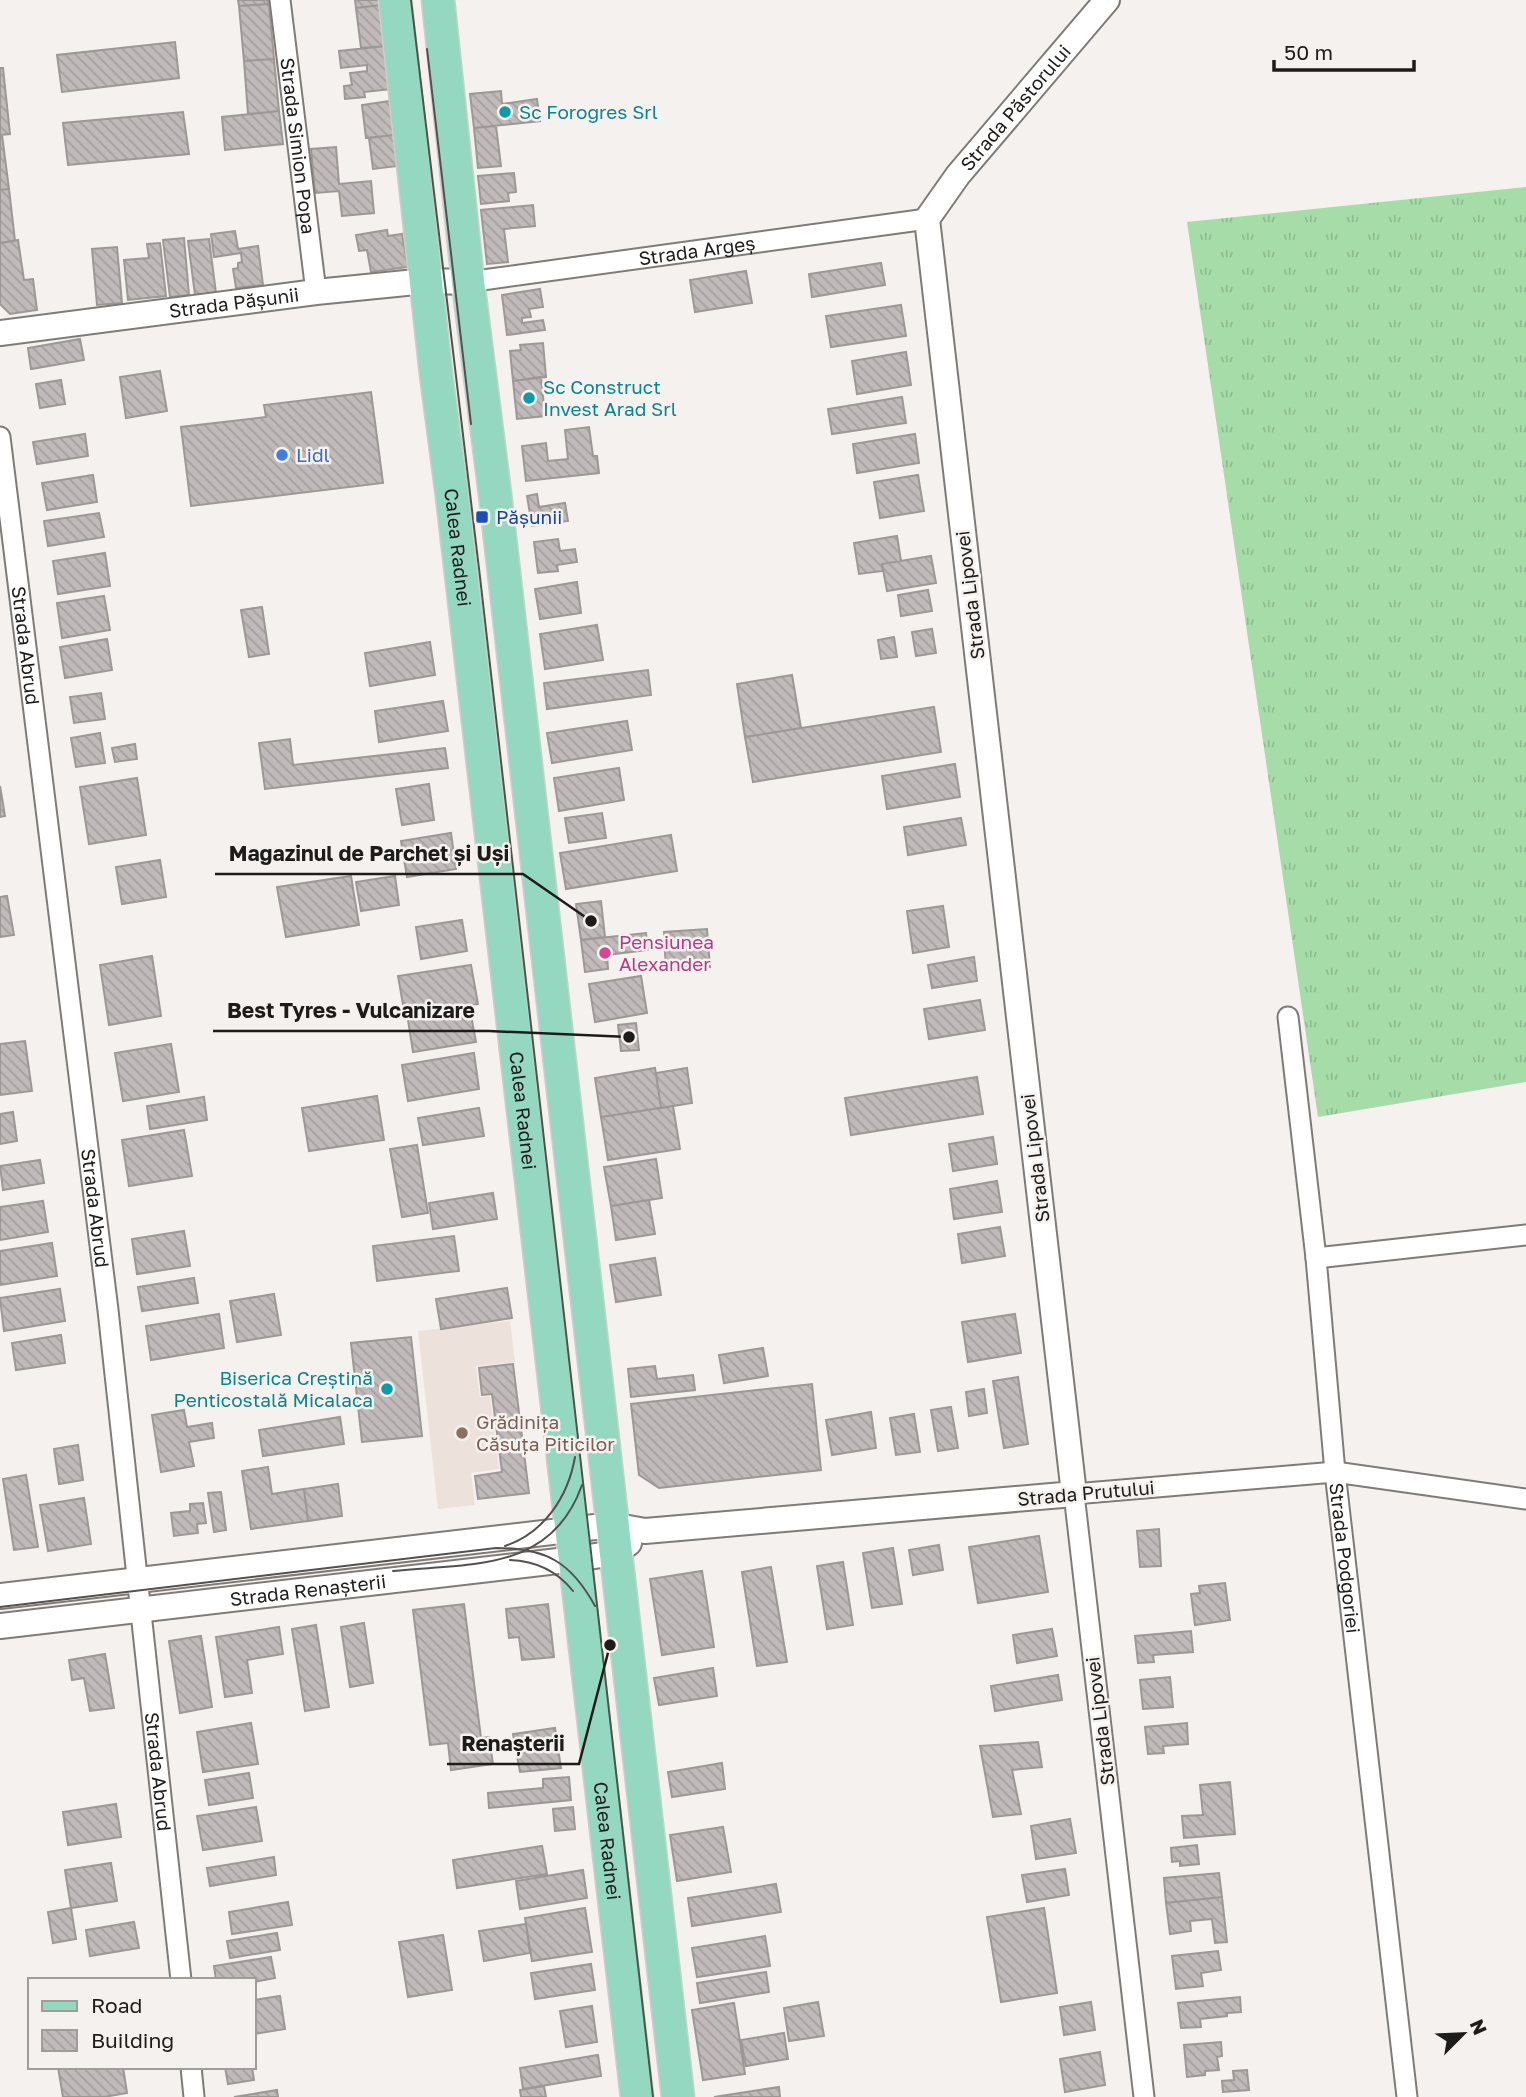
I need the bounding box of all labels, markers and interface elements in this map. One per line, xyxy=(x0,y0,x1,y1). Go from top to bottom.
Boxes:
scale bar xyxy=(1274,28,1414,72)
text: 50 m xyxy=(1284,39,1333,65)
street label: Strada Păstorului xyxy=(955,40,1075,175)
street label: Strada Simion Popa xyxy=(276,56,321,235)
place label: Sc Forogres Srl xyxy=(519,100,658,123)
marker: Sc Forogres Srl xyxy=(497,104,513,120)
street label: Strada Argeș xyxy=(637,231,756,269)
street label: Strada Pășunii xyxy=(168,282,300,322)
place label: Sc Construct Invest Arad Srl xyxy=(543,375,677,420)
marker: Sc Construct Invest Arad Srl xyxy=(521,390,537,406)
place label: Lidl xyxy=(296,443,330,466)
marker: Lidl xyxy=(274,447,290,463)
street label: Calea Radnei xyxy=(440,487,477,608)
place label: Pășunii xyxy=(496,505,562,528)
marker: Pășunii xyxy=(474,509,490,525)
street label: Strada Lipovei xyxy=(950,529,989,661)
street label: Strada Abrud xyxy=(8,585,45,706)
callout: Magazinul de Parchet și Uși xyxy=(215,832,523,874)
text: Magazinul de Parchet și Uși xyxy=(229,840,509,866)
place label: Pensiunea Alexander xyxy=(619,930,714,975)
marker: Pensiunea Alexander xyxy=(597,945,613,961)
callout: Best Tyres - Vulcanizare xyxy=(213,989,489,1031)
text: Best Tyres - Vulcanizare xyxy=(227,997,475,1023)
street label: Calea Radnei xyxy=(505,1050,542,1171)
street label: Strada Lipovei xyxy=(1015,1092,1054,1224)
street label: Strada Abrud xyxy=(77,1147,115,1269)
place label: Biserica Creștină Penticostală Micalaca xyxy=(173,1366,373,1411)
marker: Biserica Creștină Penticostală Micalaca xyxy=(379,1381,395,1397)
place label: Grădinița Căsuța Piticilor xyxy=(476,1410,615,1455)
marker: Grădinița Căsuța Piticilor xyxy=(454,1425,470,1441)
street label: Strada Prutului xyxy=(1016,1475,1156,1510)
street label: Strada Podgoriei xyxy=(1325,1481,1366,1635)
street label: Strada Renașterii xyxy=(229,1569,387,1610)
street label: Strada Lipovei xyxy=(1080,1655,1119,1787)
street label: Strada Abrud xyxy=(141,1711,177,1832)
callout: Renașterii xyxy=(447,1722,579,1764)
text: Renașterii xyxy=(461,1730,565,1756)
street label: Calea Radnei xyxy=(590,1780,626,1901)
legend xyxy=(28,1978,256,2069)
text: Road xyxy=(91,1992,142,2018)
north arrow xyxy=(1428,1999,1498,2069)
text: N xyxy=(1466,2016,1492,2038)
text: Building xyxy=(91,2027,174,2053)

